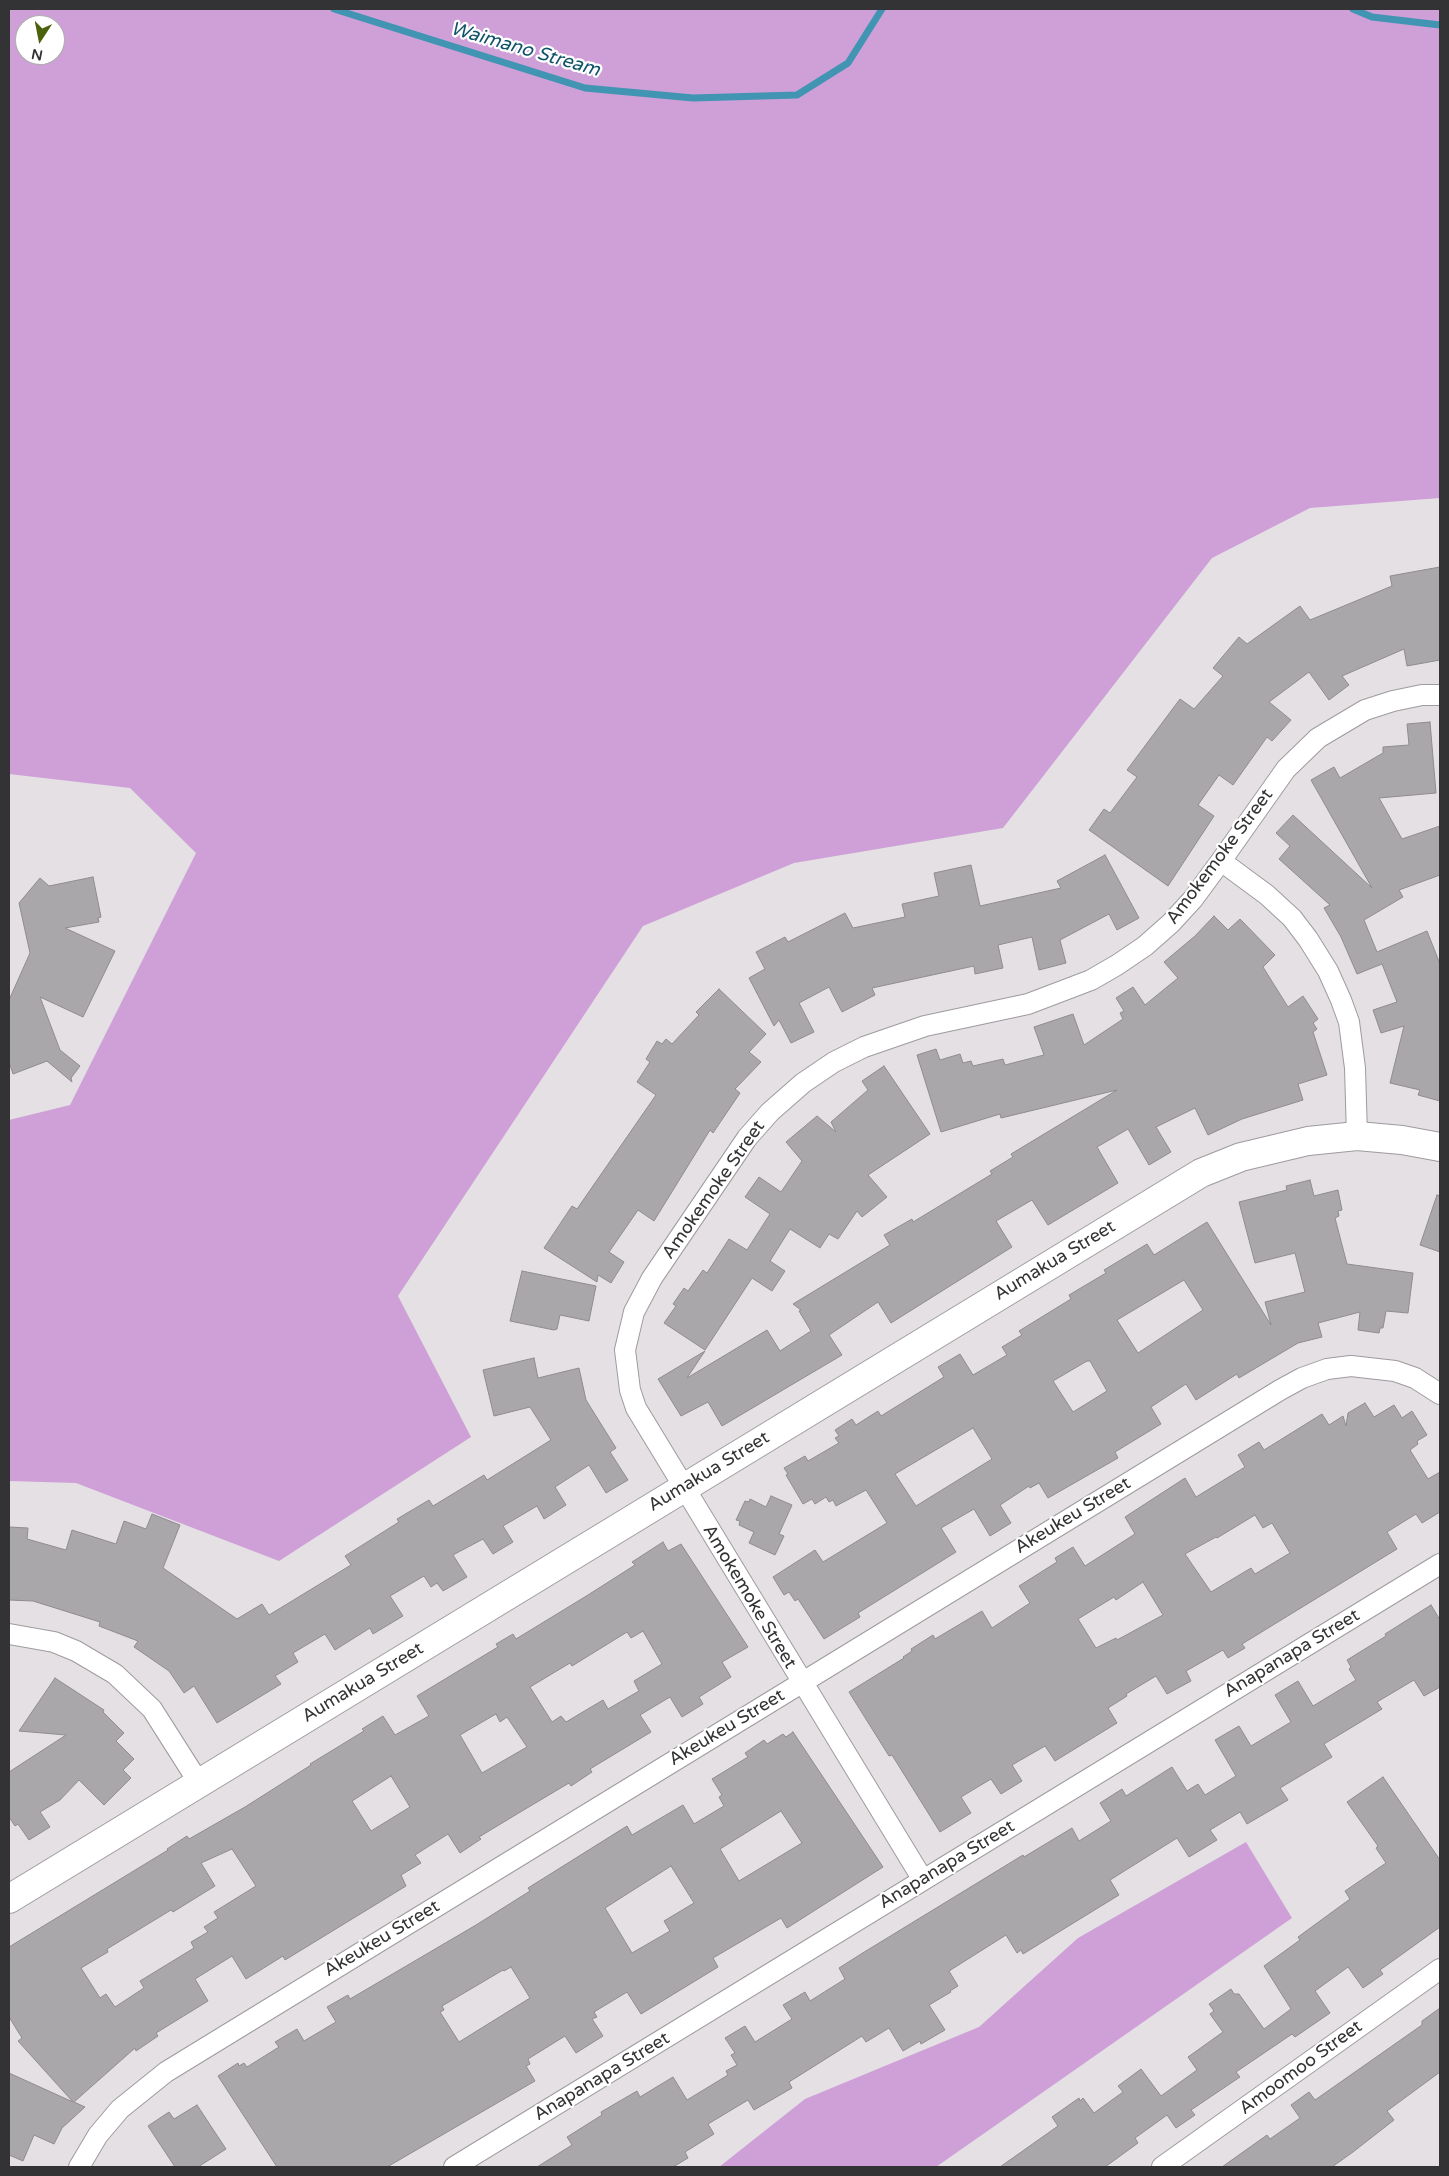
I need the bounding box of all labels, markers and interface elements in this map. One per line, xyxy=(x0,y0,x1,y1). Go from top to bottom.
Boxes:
north arrow xyxy=(15,15,65,65)
water label: Waimano Stream xyxy=(448,18,602,82)
text: N xyxy=(30,45,44,64)
street label: Amokemoke Street xyxy=(1162,785,1278,929)
street label: Amokemoke Street xyxy=(658,1117,770,1263)
street label: Aumakua Street xyxy=(990,1216,1120,1306)
street label: Aumakua Street xyxy=(644,1427,774,1517)
street label: Akeukeu Street xyxy=(1011,1473,1135,1559)
street label: Amokemoke Street xyxy=(697,1521,801,1673)
street label: Anapanapa Street xyxy=(1220,1605,1364,1703)
street label: Aumakua Street xyxy=(298,1638,428,1728)
street label: Akeukeu Street xyxy=(665,1685,789,1771)
street label: Anapanapa Street xyxy=(875,1816,1019,1914)
street label: Akeukeu Street xyxy=(320,1896,444,1982)
street label: Amoomoo Street xyxy=(1235,2016,1367,2120)
street label: Anapanapa Street xyxy=(530,2028,674,2126)

